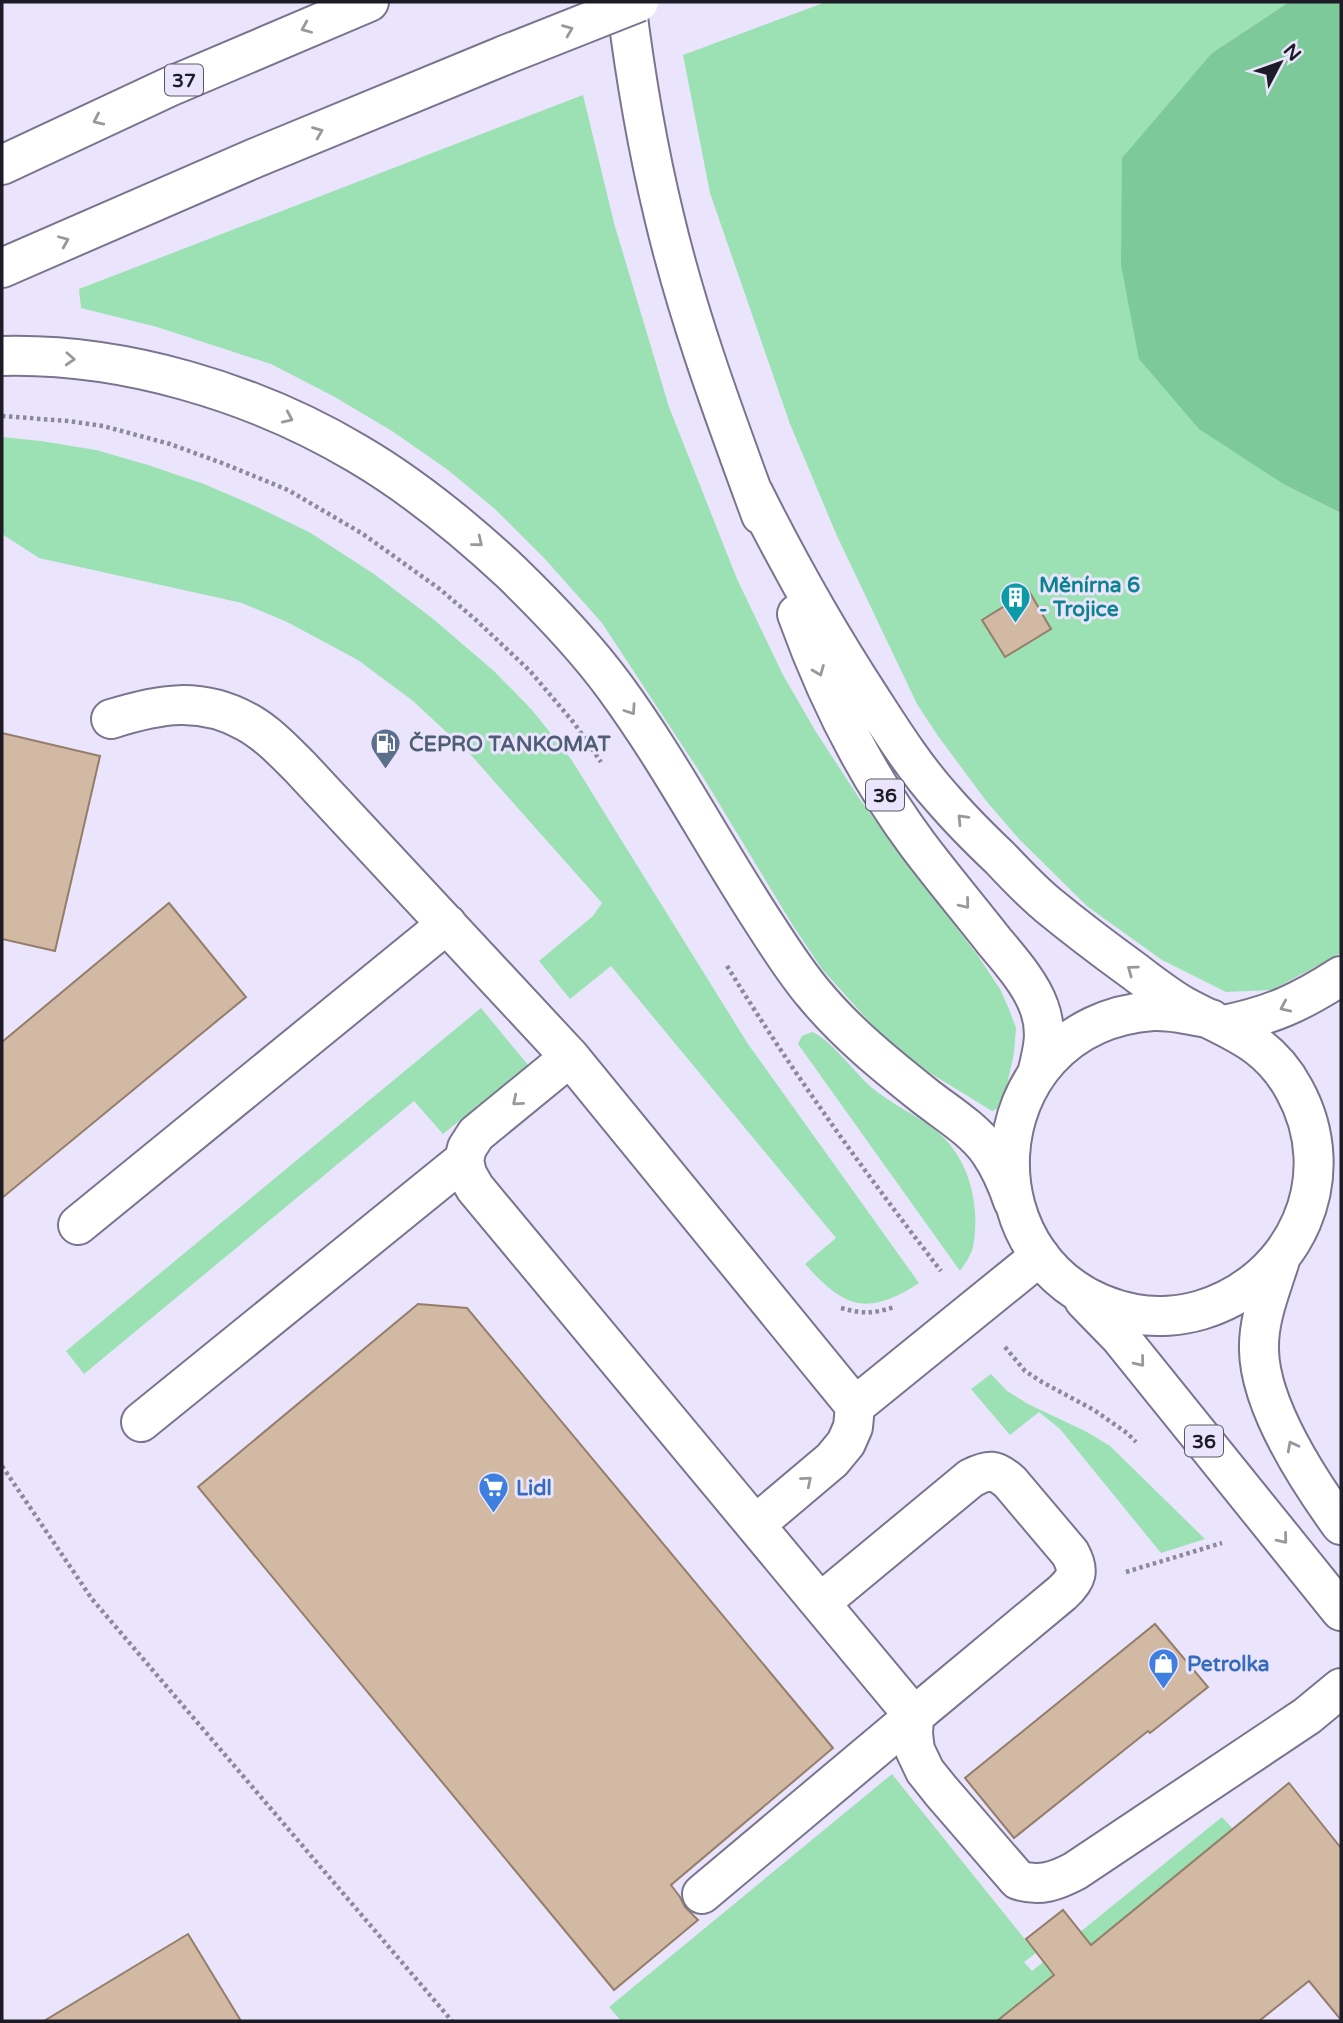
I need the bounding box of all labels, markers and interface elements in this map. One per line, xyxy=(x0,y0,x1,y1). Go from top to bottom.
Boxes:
one-way arrow xyxy=(301,20,313,34)
one-way arrow xyxy=(562,24,574,38)
north arrow xyxy=(1245,28,1315,98)
text: N xyxy=(1279,40,1305,65)
road number: 37 xyxy=(165,64,203,96)
one-way arrow xyxy=(93,112,105,126)
one-way arrow xyxy=(311,127,323,141)
one-way arrow xyxy=(57,235,70,249)
one-way arrow xyxy=(65,351,76,366)
one-way arrow xyxy=(281,410,293,424)
one-way arrow xyxy=(470,534,482,547)
place label: Měnírna 6 - Trojice xyxy=(1039,573,1140,622)
building icon: Měnírna 6 - Trojice xyxy=(999,580,1033,624)
one-way arrow xyxy=(811,664,825,676)
one-way arrow xyxy=(623,702,635,715)
fuel station icon: ČEPRO TANKOMAT xyxy=(369,727,403,771)
place label: ČEPRO TANKOMAT xyxy=(409,731,611,757)
road number: 36 xyxy=(866,780,904,810)
one-way arrow xyxy=(958,815,971,828)
one-way arrow xyxy=(957,897,970,909)
one-way arrow xyxy=(1127,966,1140,978)
one-way arrow xyxy=(1280,999,1292,1013)
one-way arrow xyxy=(512,1092,524,1105)
one-way arrow xyxy=(1132,1354,1145,1366)
road number: 36 xyxy=(1185,1426,1223,1456)
one-way arrow xyxy=(1287,1441,1300,1453)
supermarket icon: Lidl xyxy=(476,1471,510,1515)
place label: Lidl xyxy=(516,1476,552,1501)
one-way arrow xyxy=(799,1477,812,1489)
one-way arrow xyxy=(1275,1531,1287,1544)
shop icon: Petrolka xyxy=(1147,1647,1181,1691)
place label: Petrolka xyxy=(1187,1652,1270,1677)

